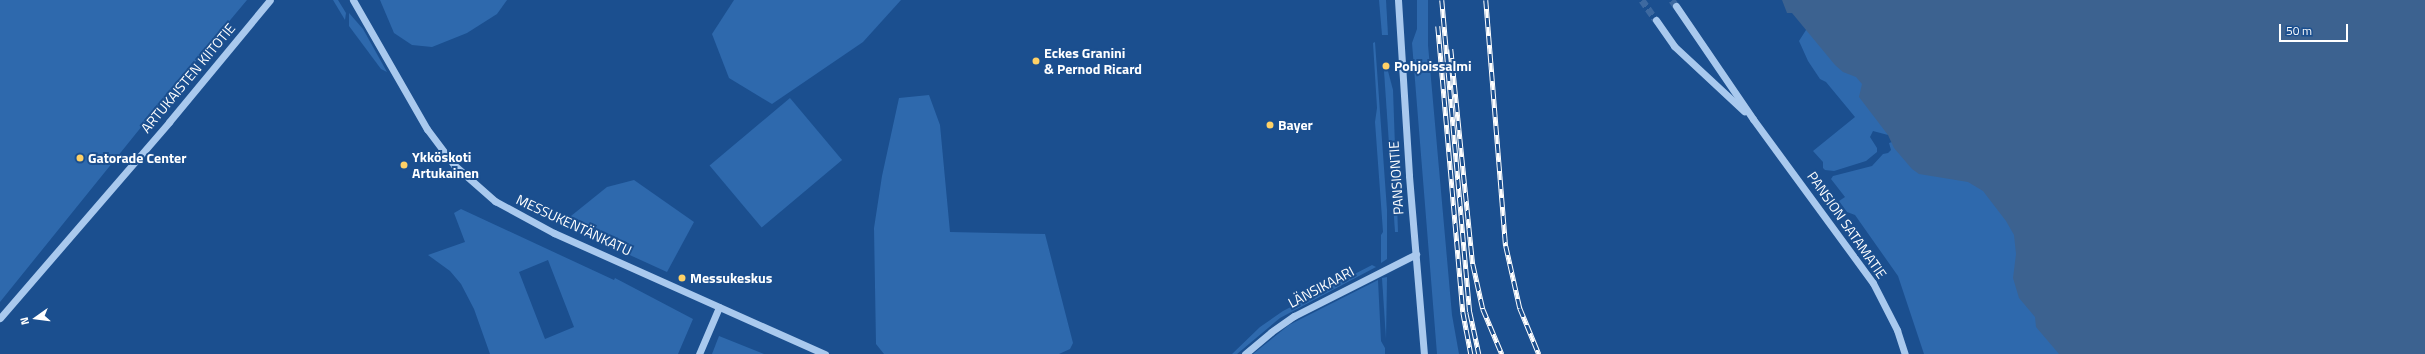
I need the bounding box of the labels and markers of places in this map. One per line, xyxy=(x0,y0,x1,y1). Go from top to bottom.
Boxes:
place label: Eckes Granini & Pernod Ricard xyxy=(1044,45,1142,78)
marker: Eckes Granini & Pernod Ricard xyxy=(1031,56,1041,66)
place label: Pohjoissalmi xyxy=(1394,58,1472,74)
marker: Pohjoissalmi xyxy=(1381,61,1391,71)
place label: Bayer xyxy=(1278,117,1313,133)
marker: Bayer xyxy=(1265,120,1275,130)
place label: Ykköskoti Artukainen xyxy=(412,149,479,182)
place label: Gatorade Center xyxy=(88,150,186,166)
marker: Gatorade Center xyxy=(75,153,85,163)
marker: Ykköskoti Artukainen xyxy=(399,160,409,170)
place label: Messukeskus xyxy=(690,270,772,286)
marker: Messukeskus xyxy=(677,273,687,283)

